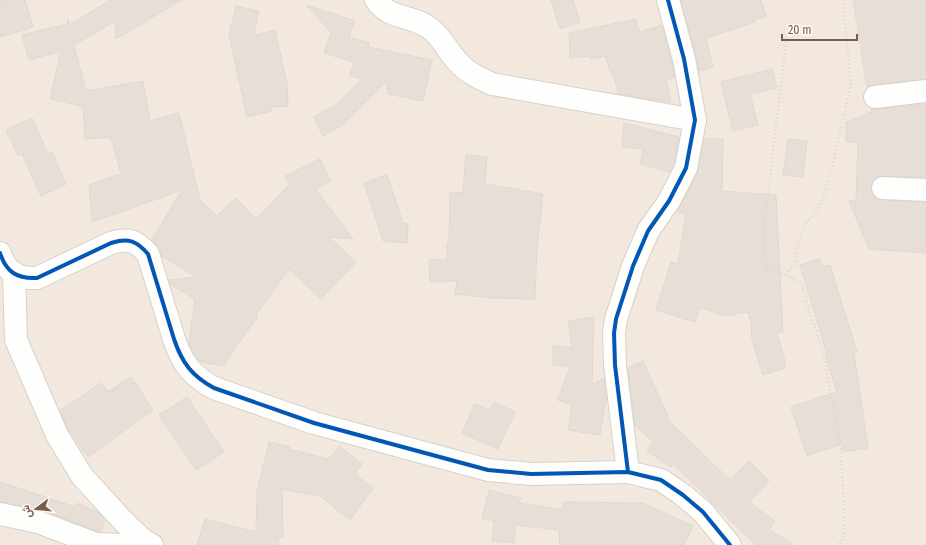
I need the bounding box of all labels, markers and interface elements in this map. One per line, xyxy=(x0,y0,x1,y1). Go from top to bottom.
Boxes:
scale bar xyxy=(782,16,857,42)
text: 20 m xyxy=(788,23,812,37)
north arrow xyxy=(16,489,56,529)
text: ش xyxy=(19,503,35,520)

